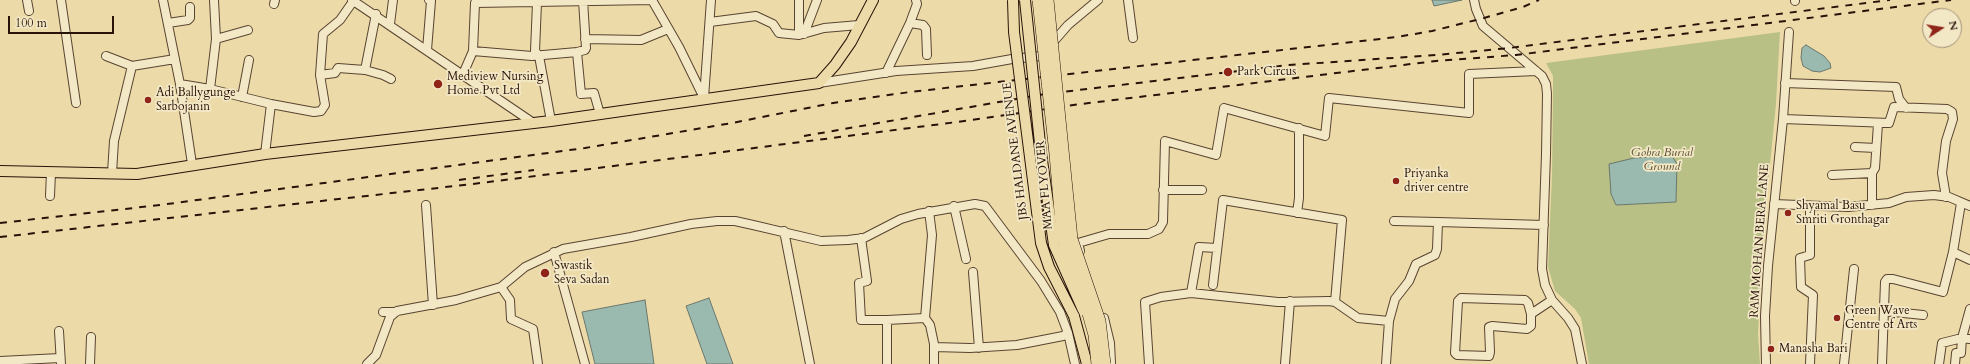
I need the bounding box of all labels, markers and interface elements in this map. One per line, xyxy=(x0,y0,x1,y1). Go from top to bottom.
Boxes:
scale bar xyxy=(10,8,116,34)
north arrow xyxy=(1922,8,1962,48)
text: 100 m xyxy=(15,15,47,31)
text: N xyxy=(1945,19,1962,32)
place label: Park Circus xyxy=(1237,65,1296,79)
marker: Park Circus xyxy=(1222,66,1234,78)
place label: Mediview Nursing Home Pvt Ltd xyxy=(447,70,543,98)
marker: Mediview Nursing Home Pvt Ltd xyxy=(432,78,444,90)
street label: JBS HALDANE AVENUE xyxy=(1000,81,1032,221)
place label: Adi Ballygunge Sarbojanin xyxy=(156,86,236,114)
marker: Adi Ballygunge Sarbojanin xyxy=(143,95,153,105)
street label: MAA FLYOVER xyxy=(1034,140,1056,230)
park label: Gobra Burial Ground xyxy=(1631,146,1693,174)
street label: RAM MOHAN BERA LANE xyxy=(1747,164,1773,318)
place label: Priyanka driver centre xyxy=(1404,167,1469,195)
marker: Priyanka driver centre xyxy=(1391,176,1401,186)
place label: Shyamal Basu Smriti Gronthagar xyxy=(1796,199,1889,227)
marker: Shyamal Basu Smriti Gronthagar xyxy=(1783,208,1793,218)
place label: Swastik Seva Sadan xyxy=(554,259,610,287)
marker: Swastik Seva Sadan xyxy=(539,267,551,279)
place label: Green Wave Centre of Arts xyxy=(1845,304,1917,332)
marker: Green Wave Centre of Arts xyxy=(1832,313,1842,323)
place label: Manasha Bari xyxy=(1779,342,1848,356)
marker: Manasha Bari xyxy=(1766,344,1776,354)

